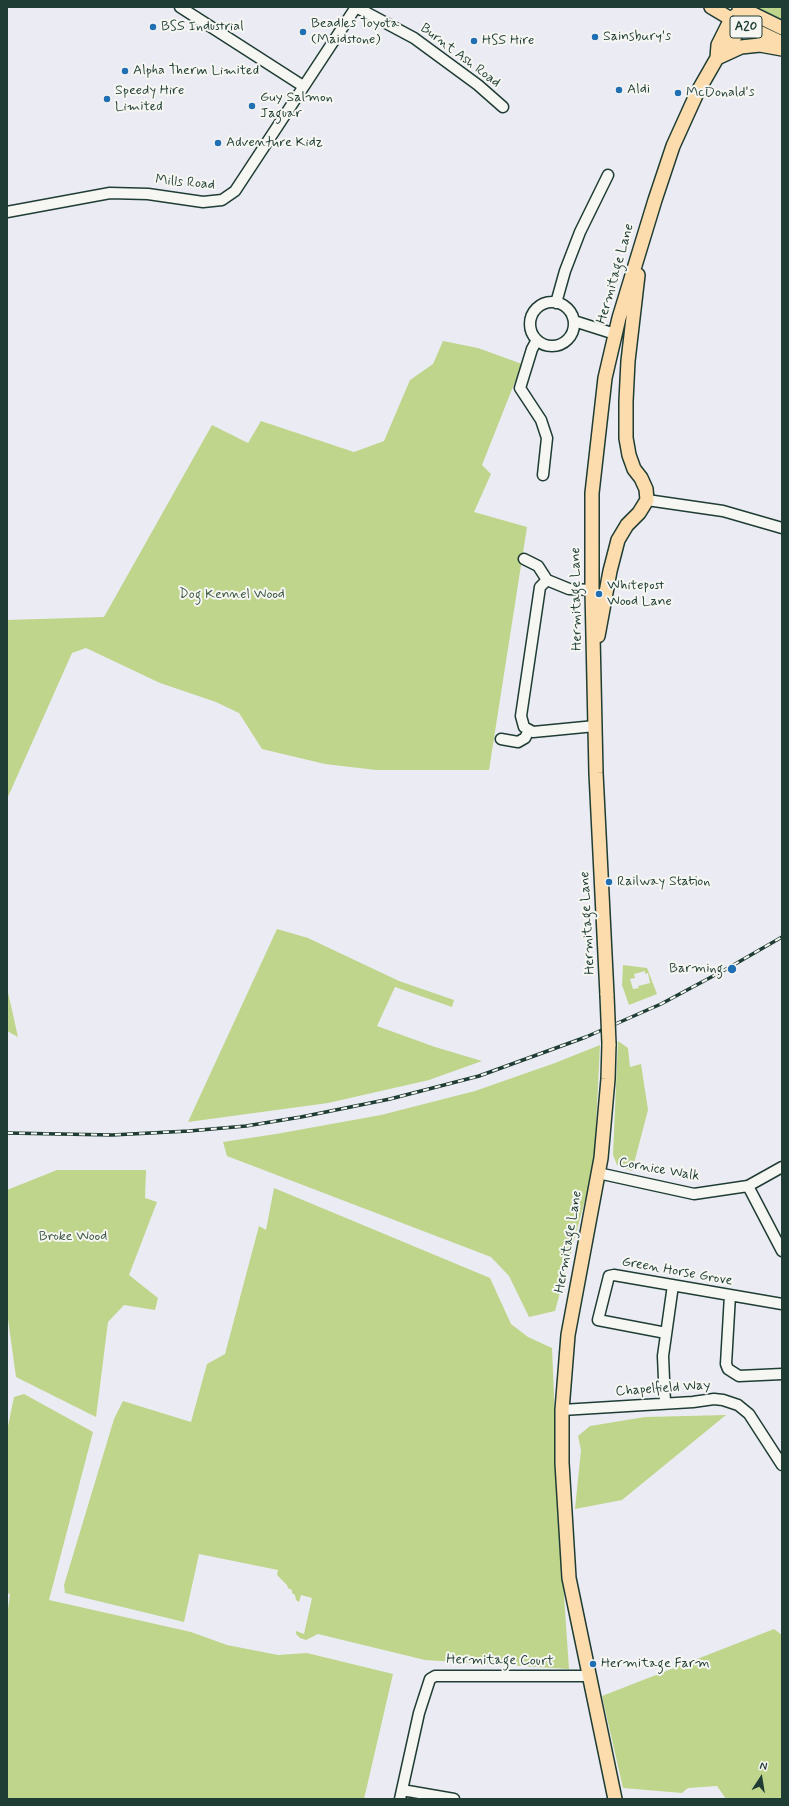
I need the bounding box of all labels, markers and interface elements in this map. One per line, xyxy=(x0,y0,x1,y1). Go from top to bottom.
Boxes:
place label: Beadles Toyota (Maidstone) xyxy=(311,16,399,48)
road number: A20 xyxy=(730,16,762,38)
place label: BSS Industrial xyxy=(161,19,244,35)
street label: Burnt Ash Road xyxy=(417,20,503,92)
marker: BSS Industrial xyxy=(148,22,158,32)
marker: Beadles Toyota (Maidstone) xyxy=(298,27,308,37)
place label: Sainsbury's xyxy=(603,29,671,45)
marker: Sainsbury's xyxy=(590,32,600,42)
place label: HSS Hire xyxy=(482,33,534,49)
marker: HSS Hire xyxy=(469,36,479,46)
place label: Alpha Therm Limited xyxy=(133,63,259,79)
marker: Alpha Therm Limited xyxy=(120,66,130,76)
place label: Aldi xyxy=(627,82,650,98)
place label: Speedy Hire Limited xyxy=(115,83,184,116)
marker: Aldi xyxy=(614,85,624,95)
place label: McDonald's xyxy=(686,85,755,101)
marker: McDonald's xyxy=(673,88,683,98)
place label: Guy Salmon Jaguar xyxy=(260,90,333,122)
marker: Speedy Hire Limited xyxy=(102,94,112,104)
marker: Guy Salmon Jaguar xyxy=(247,101,257,111)
place label: Adventure Kidz xyxy=(226,135,323,151)
marker: Adventure Kidz xyxy=(213,138,223,148)
street label: Mills Road xyxy=(155,172,215,194)
street label: Hermitage Lane xyxy=(594,222,638,326)
street label: Hermitage Lane xyxy=(568,547,586,651)
place label: Whitepost Wood Lane xyxy=(607,578,672,610)
park label: Dog Kennel Wood xyxy=(179,587,285,603)
marker: Whitepost Wood Lane xyxy=(594,589,604,599)
street label: Hermitage Lane xyxy=(577,871,599,975)
place label: Railway Station xyxy=(617,874,710,890)
marker: Railway Station xyxy=(604,877,614,887)
place label: Barming xyxy=(669,961,723,977)
marker: Barming xyxy=(726,963,738,975)
street label: Cornice Walk xyxy=(617,1155,701,1185)
street label: Hermitage Lane xyxy=(552,1190,586,1294)
park label: Broke Wood xyxy=(39,1229,107,1245)
street label: Green Horse Grove xyxy=(620,1254,734,1290)
street label: Chapelfield Way xyxy=(615,1377,711,1401)
street label: Hermitage Court xyxy=(446,1652,554,1670)
place label: Hermitage Farm xyxy=(601,1656,710,1672)
marker: Hermitage Farm xyxy=(588,1659,598,1669)
north arrow xyxy=(741,1758,781,1798)
text: N xyxy=(758,1759,769,1774)

